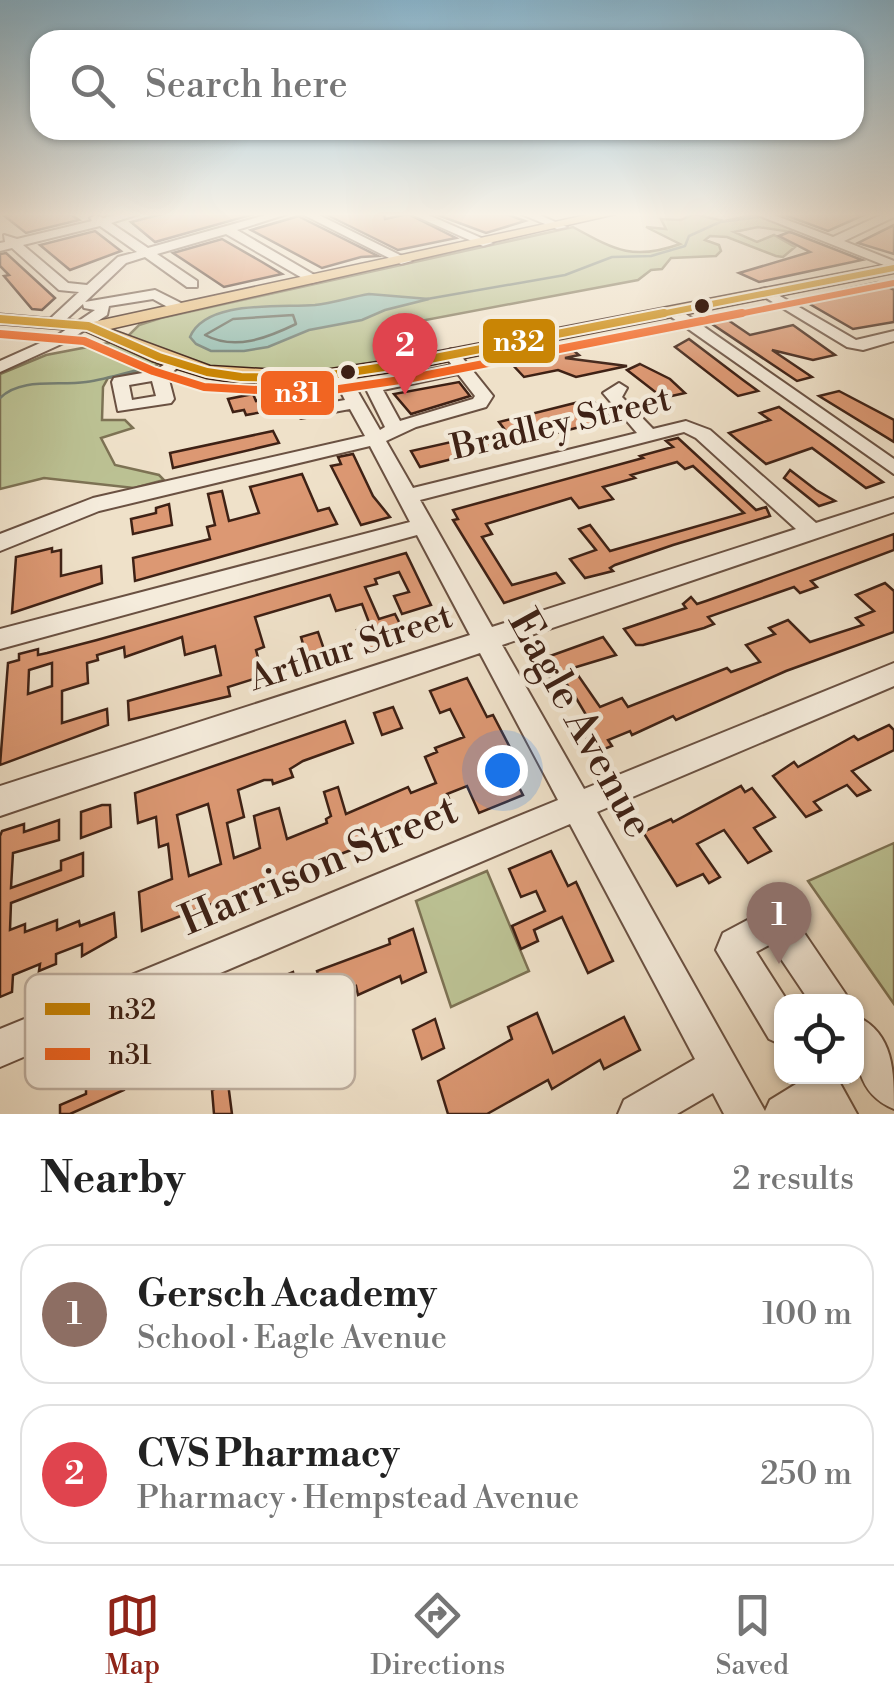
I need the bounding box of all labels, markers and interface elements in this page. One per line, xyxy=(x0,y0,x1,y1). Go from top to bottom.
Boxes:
search box xyxy=(30,30,864,140)
icon: search xyxy=(65,58,120,113)
text: Search here xyxy=(145,62,348,109)
unlabelled marker xyxy=(692,296,712,316)
pin: 2 xyxy=(372,312,438,395)
line badge: n32 xyxy=(481,317,557,365)
text: n32 xyxy=(493,325,545,360)
unlabelled marker xyxy=(338,362,358,382)
line badge: n31 xyxy=(259,369,336,417)
text: n31 xyxy=(275,376,322,411)
street label: Bradley Street xyxy=(446,378,675,470)
street label: Arthur Street xyxy=(243,595,458,701)
street label: Eagle Avenue xyxy=(495,601,664,848)
your location xyxy=(477,745,528,796)
street label: Harrison Street xyxy=(172,784,466,948)
pin: 1 xyxy=(746,882,812,964)
legend xyxy=(25,974,355,1089)
text: n32 xyxy=(108,993,156,1028)
map controls xyxy=(774,994,864,1084)
button: locate xyxy=(774,994,864,1084)
text: n31 xyxy=(108,1038,152,1073)
text: Nearby xyxy=(40,1153,185,1206)
text: 2 results xyxy=(732,1159,854,1199)
text: Gersch Academy xyxy=(137,1271,437,1318)
text: 1 xyxy=(67,1294,82,1334)
text: 100 m xyxy=(762,1294,852,1334)
text: School · Eagle Avenue xyxy=(137,1318,447,1358)
text: CVS Pharmacy xyxy=(137,1431,400,1478)
text: 2 xyxy=(64,1454,85,1494)
text: 250 m xyxy=(760,1454,852,1494)
text: Pharmacy · Hempstead Avenue xyxy=(137,1478,579,1518)
tab: Map xyxy=(105,1588,160,1683)
tab: Directions xyxy=(370,1588,505,1683)
tab: Saved xyxy=(715,1588,789,1683)

